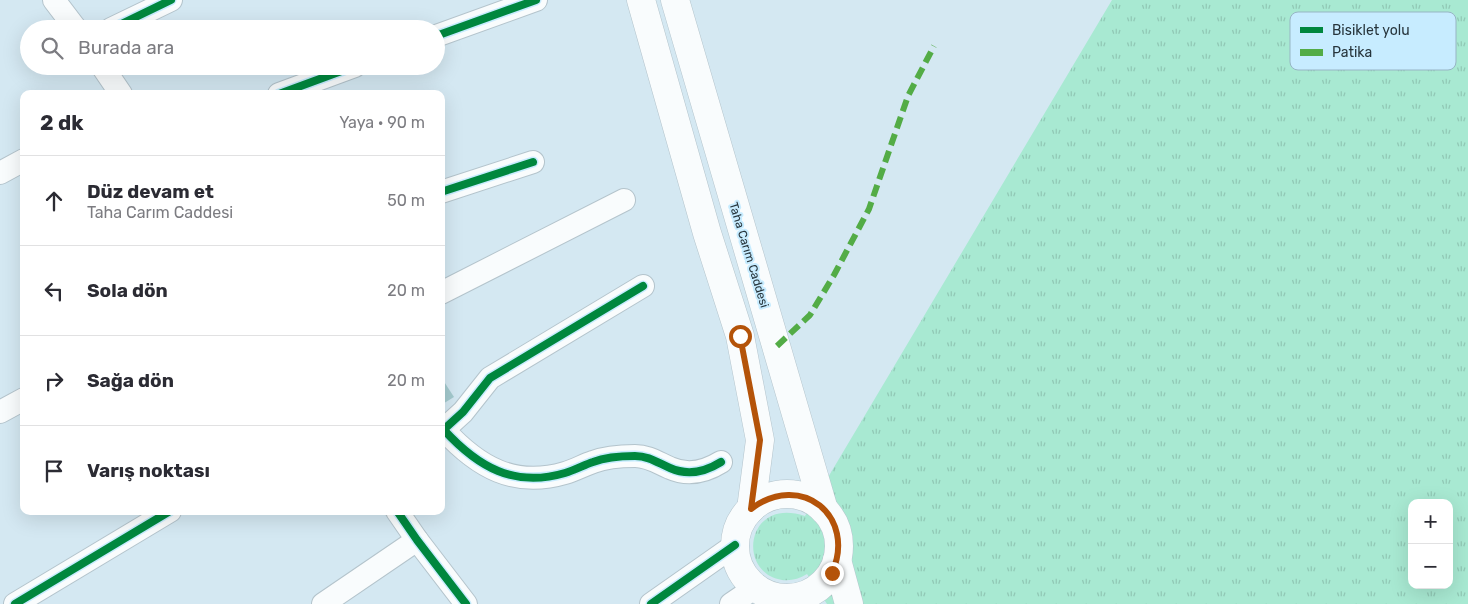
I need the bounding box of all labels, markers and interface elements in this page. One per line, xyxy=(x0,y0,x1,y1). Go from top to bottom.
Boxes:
legend xyxy=(1290,12,1456,70)
search box xyxy=(20,20,445,75)
text: Bisiklet yolu xyxy=(1332,22,1410,39)
icon: search xyxy=(38,34,66,62)
text: Burada ara xyxy=(78,36,174,59)
text: Patika xyxy=(1332,44,1372,61)
text: 2 dk xyxy=(40,110,84,135)
text: Yaya · 90 m xyxy=(339,113,425,132)
text: Düz devam et xyxy=(87,180,214,203)
icon: ahead xyxy=(40,187,68,215)
text: 50 m xyxy=(387,191,425,210)
street label: Taha Carım Caddesi xyxy=(726,201,772,310)
text: Taha Carım Caddesi xyxy=(87,203,233,222)
icon: left xyxy=(40,277,68,305)
text: Sola dön xyxy=(87,279,168,302)
text: 20 m xyxy=(387,281,425,300)
route start xyxy=(729,325,752,348)
icon: right xyxy=(40,367,68,395)
text: Sağa dön xyxy=(87,369,174,392)
text: 20 m xyxy=(387,371,425,390)
icon: arrive xyxy=(40,457,68,485)
text: Varış noktası xyxy=(87,459,210,482)
map controls xyxy=(1408,499,1453,589)
button: + xyxy=(1408,499,1453,544)
button: − xyxy=(1408,544,1453,589)
route end xyxy=(821,562,844,585)

